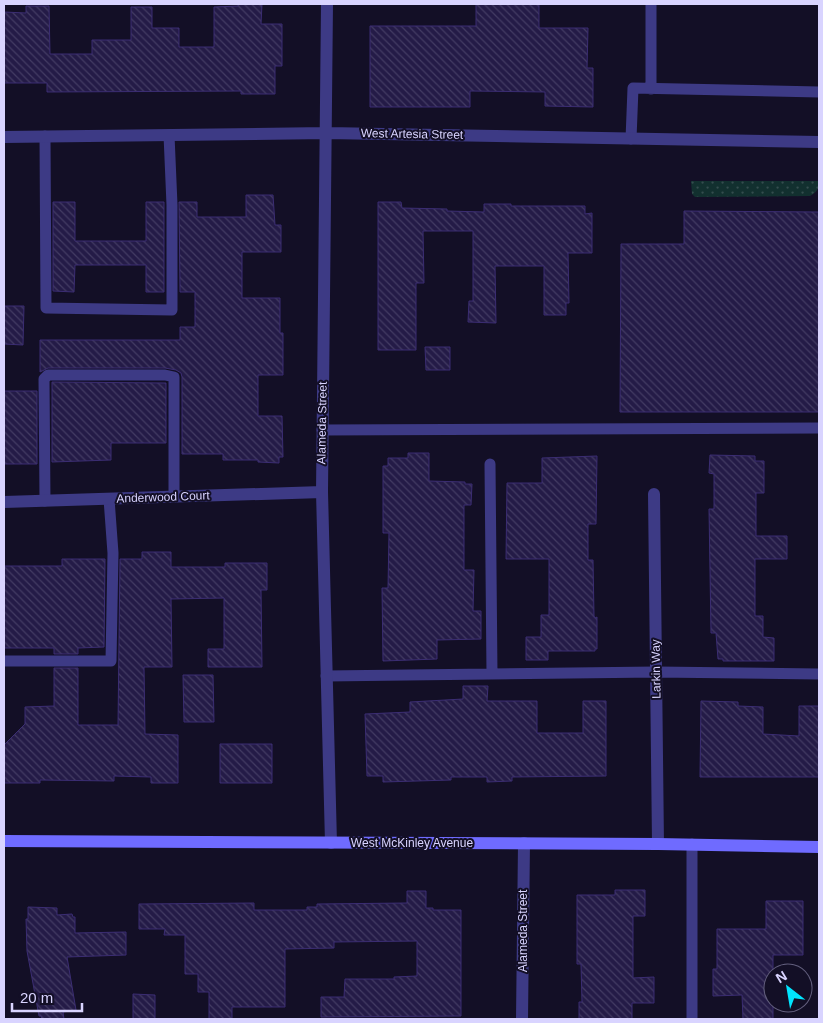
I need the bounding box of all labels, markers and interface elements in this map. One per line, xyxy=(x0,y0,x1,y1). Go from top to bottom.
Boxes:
street label: West Artesia Street xyxy=(361,126,464,142)
street label: Alameda Street xyxy=(314,381,330,464)
street label: Anderwood Court xyxy=(116,488,211,506)
street label: Larkin Way xyxy=(648,639,664,699)
street label: West McKinley Avenue xyxy=(351,836,473,850)
street label: Alameda Street xyxy=(516,889,530,972)
north arrow xyxy=(763,963,813,1013)
text: N xyxy=(773,967,790,986)
scale bar xyxy=(12,980,82,1012)
text: 20 m xyxy=(20,989,53,1006)

